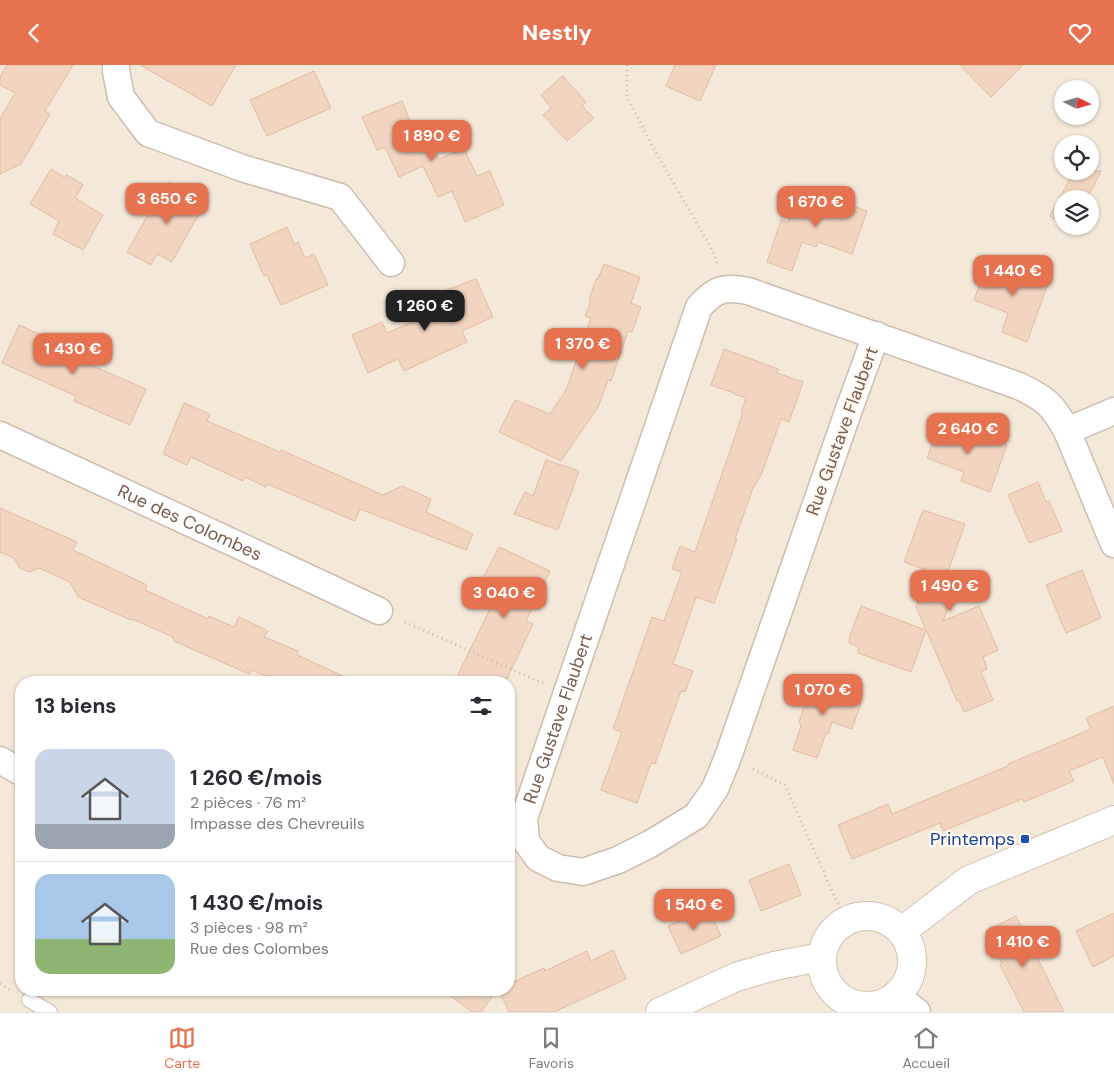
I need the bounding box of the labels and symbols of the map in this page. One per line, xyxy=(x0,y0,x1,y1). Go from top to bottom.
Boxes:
north arrow xyxy=(1054,80,1099,125)
pin: 1 890 € xyxy=(386,119,478,162)
pin: 3 650 € xyxy=(121,183,213,225)
pin: 1 670 € xyxy=(770,185,862,228)
pin: 1 440 € xyxy=(967,255,1059,297)
pin: 1 260 € xyxy=(379,289,471,332)
pin: 1 370 € xyxy=(537,327,629,370)
pin: 1 430 € xyxy=(27,333,119,375)
street label: Rue Gustave Flaubert xyxy=(800,343,884,519)
pin: 2 640 € xyxy=(922,413,1014,455)
street label: Rue des Colombes xyxy=(114,479,266,566)
pin: 1 490 € xyxy=(904,569,996,612)
pin: 3 040 € xyxy=(458,577,550,619)
street label: Rue Gustave Flaubert xyxy=(518,630,598,807)
pin: 1 070 € xyxy=(777,673,869,716)
place label: Printemps xyxy=(930,827,1015,851)
marker: Printemps xyxy=(1019,833,1031,845)
pin: 1 540 € xyxy=(648,889,740,931)
pin: 1 410 € xyxy=(977,925,1069,968)

